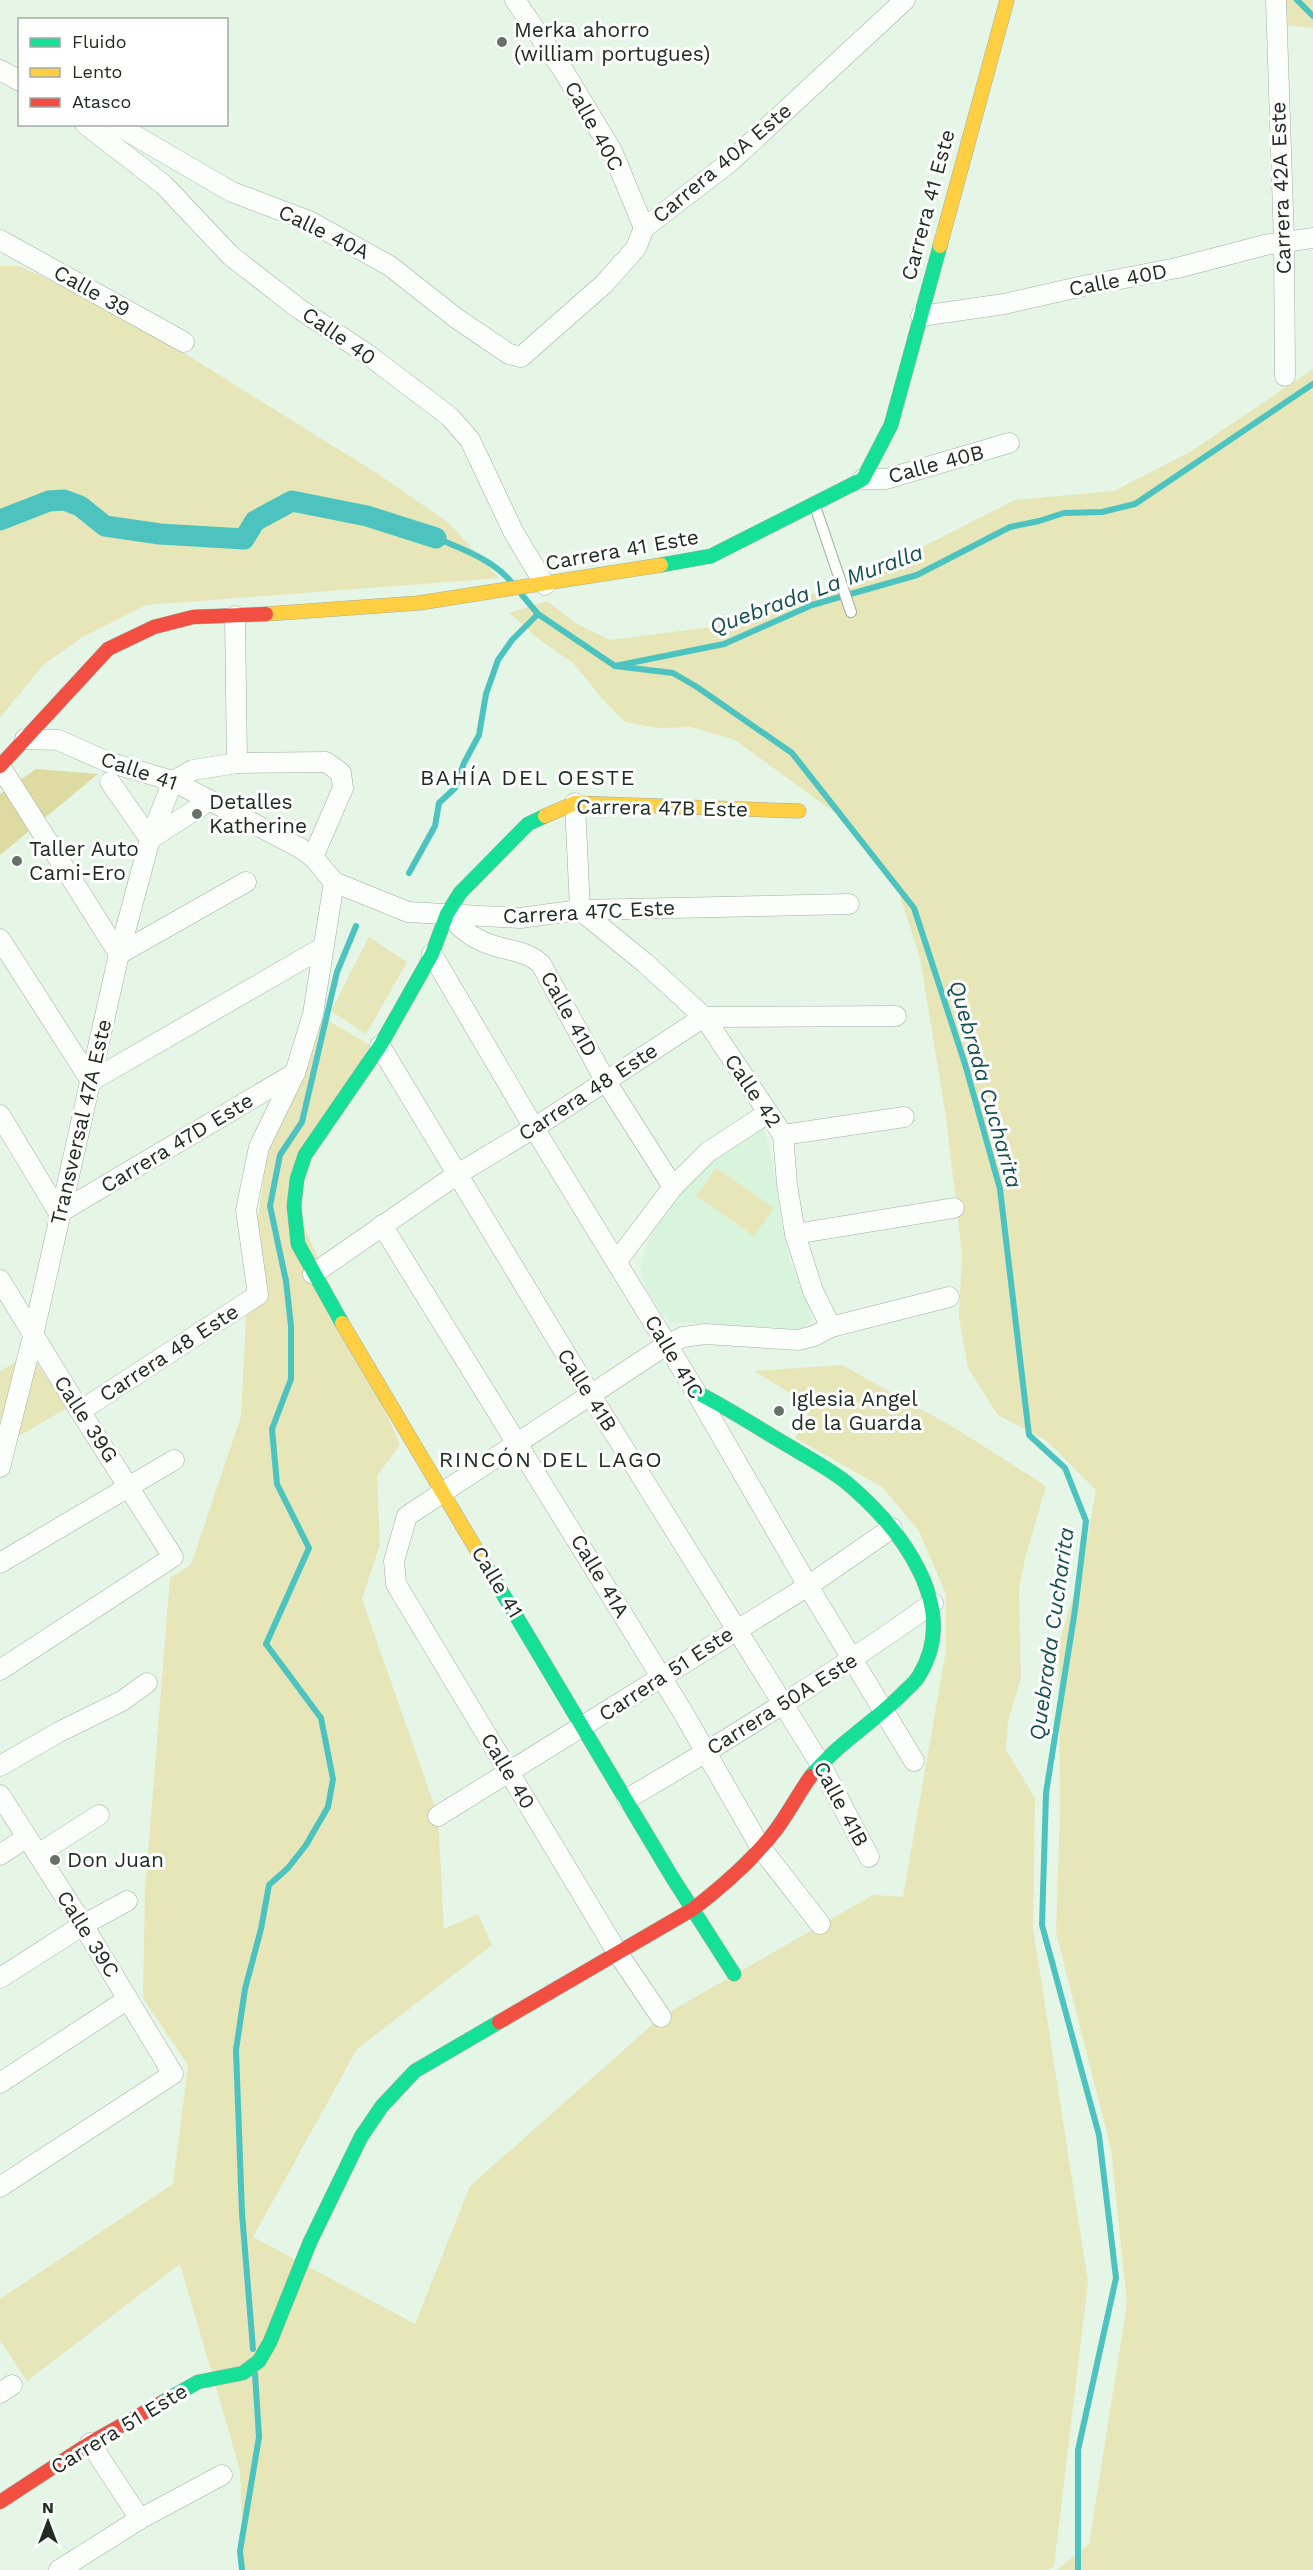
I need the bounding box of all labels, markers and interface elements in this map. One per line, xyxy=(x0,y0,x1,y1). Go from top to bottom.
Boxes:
place label: Merka ahorro (william portugues) xyxy=(514,17,710,66)
legend xyxy=(18,18,228,126)
text: Fluido xyxy=(72,31,126,52)
marker: Merka ahorro (william portugues) xyxy=(495,35,509,49)
text: Lento xyxy=(72,61,122,82)
street label: Calle 40C xyxy=(560,77,629,175)
text: Atasco xyxy=(72,91,131,112)
street label: Carrera 40A Este xyxy=(647,97,796,228)
street label: Carrera 42A Este xyxy=(1265,101,1296,275)
street label: Carrera 41 Este xyxy=(895,127,960,283)
street label: Calle 40A xyxy=(275,199,374,264)
street label: Calle 40D xyxy=(1067,258,1169,301)
street label: Calle 39 xyxy=(50,259,135,322)
street label: Calle 40 xyxy=(298,301,381,370)
street label: Calle 40B xyxy=(885,439,986,488)
street label: Carrera 41 Este xyxy=(543,524,701,575)
water label: Quebrada La Muralla xyxy=(706,539,926,640)
street label: Calle 41 xyxy=(98,746,181,795)
district label: BAHÍA DEL OESTE xyxy=(420,765,636,790)
place label: Detalles Katherine xyxy=(209,789,307,838)
street label: Carrera 47B Este xyxy=(576,794,748,821)
marker: Detalles Katherine xyxy=(190,807,204,821)
place label: Taller Auto Cami-Ero xyxy=(29,836,139,885)
marker: Taller Auto Cami-Ero xyxy=(10,854,24,868)
street label: Carrera 47C Este xyxy=(502,895,676,928)
street label: Calle 41D xyxy=(536,966,603,1061)
water label: Quebrada Cucharita xyxy=(944,977,1027,1191)
street label: Transversal 47A Este xyxy=(45,1017,116,1227)
street label: Carrera 48 Este xyxy=(514,1037,662,1146)
street label: Calle 42 xyxy=(720,1049,787,1132)
street label: Carrera 47D Este xyxy=(96,1087,257,1198)
street label: Carrera 48 Este xyxy=(95,1298,243,1407)
street label: Calle 41C xyxy=(640,1310,709,1403)
street label: Calle 41B xyxy=(552,1344,623,1436)
street label: Calle 39G xyxy=(49,1370,124,1467)
place label: Iglesia Angel de la Guarda xyxy=(791,1386,922,1435)
marker: Iglesia Angel de la Guarda xyxy=(772,1404,786,1418)
district label: RINCÓN DEL LAGO xyxy=(439,1447,663,1472)
water label: Quebrada Cucharita xyxy=(1024,1526,1079,1742)
street label: Calle 41A xyxy=(566,1529,635,1622)
street label: Calle 41 xyxy=(466,1541,529,1622)
street label: Carrera 51 Este xyxy=(594,1621,738,1726)
street label: Carrera 50A Este xyxy=(702,1647,862,1760)
street label: Calle 40 xyxy=(476,1728,541,1813)
street label: Calle 41B xyxy=(809,1757,874,1851)
place label: Don Juan xyxy=(67,1847,164,1872)
marker: Don Juan xyxy=(48,1853,62,1867)
street label: Calle 39C xyxy=(52,1886,125,1982)
street label: Carrera 51 Este xyxy=(46,2378,192,2479)
north arrow xyxy=(18,2492,78,2552)
text: N xyxy=(42,2498,54,2517)

